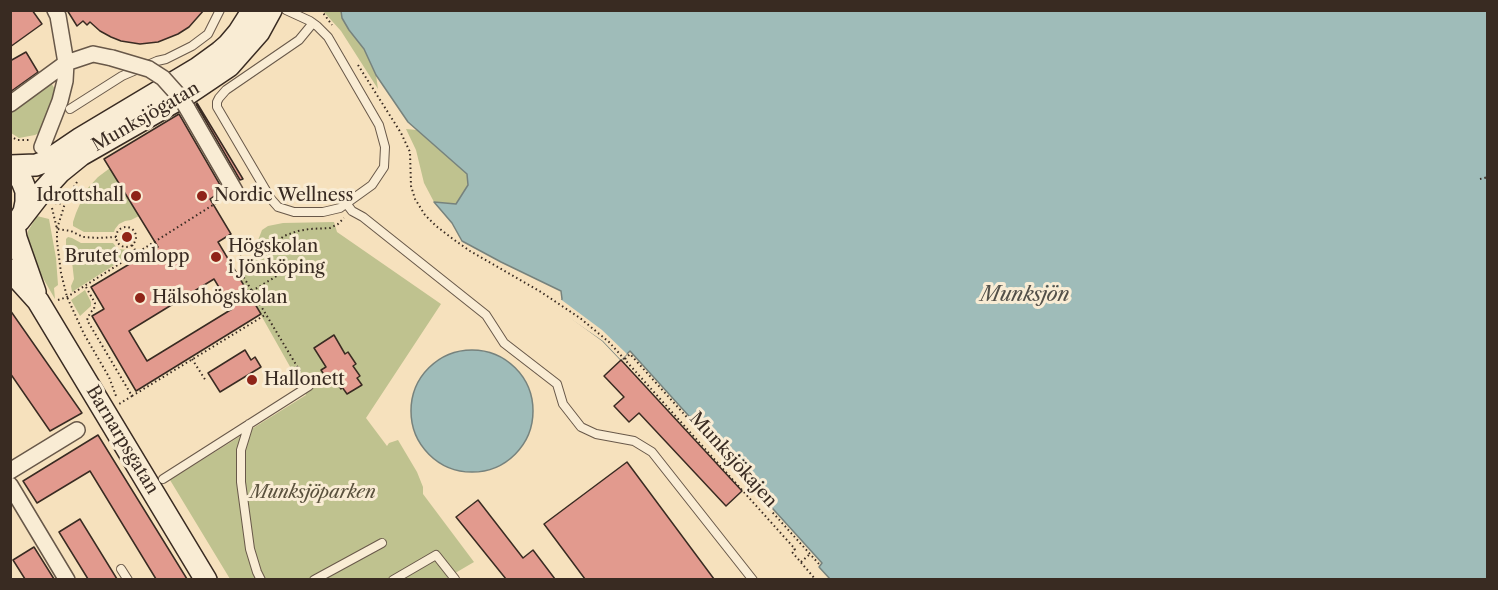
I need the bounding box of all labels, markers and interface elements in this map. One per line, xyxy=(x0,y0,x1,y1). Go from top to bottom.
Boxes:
street label: Munksjögatan xyxy=(88,77,204,157)
place label: Idrottshall xyxy=(36,185,124,207)
place label: Nordic Wellness xyxy=(214,185,353,207)
marker: Idrottshall xyxy=(129,189,143,203)
marker: Nordic Wellness xyxy=(195,189,209,203)
marker: Brutet omlopp xyxy=(120,230,134,244)
place label: Högskolan i Jönköping xyxy=(228,236,325,278)
place label: Brutet omlopp xyxy=(64,246,190,268)
marker: Högskolan i Jönköping xyxy=(209,250,223,264)
water label: Munksjön xyxy=(980,283,1070,307)
place label: Hälsohögskolan xyxy=(152,287,287,309)
marker: Hälsohögskolan xyxy=(133,291,147,305)
place label: Hallonett xyxy=(264,369,345,391)
marker: Hallonett xyxy=(245,373,259,387)
street label: Barnarpsgatan xyxy=(81,382,163,498)
street label: Munksjökajen xyxy=(685,408,781,512)
park label: Munksjöparken xyxy=(250,482,376,504)

